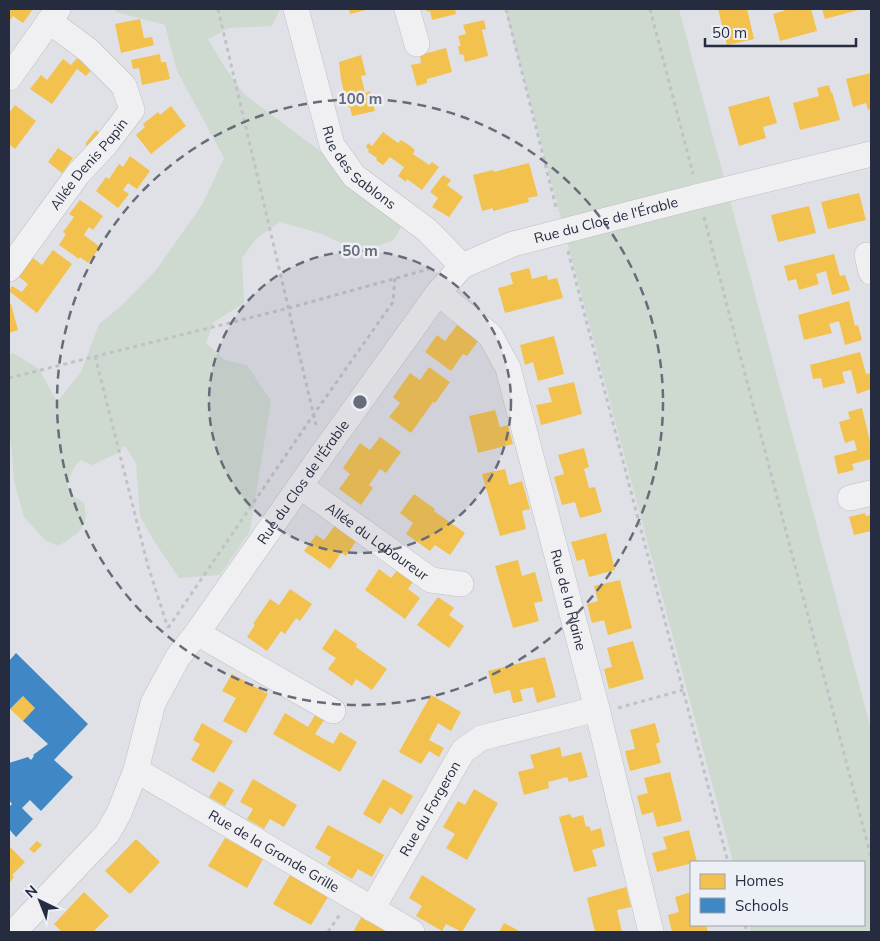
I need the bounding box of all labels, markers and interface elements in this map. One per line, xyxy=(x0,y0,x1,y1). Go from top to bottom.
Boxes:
scale bar xyxy=(705,15,856,47)
text: 50 m xyxy=(712,23,747,42)
text: 100 m xyxy=(338,89,382,108)
street label: Allée Denis Papin xyxy=(46,115,131,213)
street label: Rue des Sablons xyxy=(318,124,400,213)
street label: Rue du Clos de l'Érable xyxy=(532,193,680,247)
text: 50 m xyxy=(342,241,378,260)
centre of rings xyxy=(351,393,369,411)
street label: Rue du Clos de l'Érable xyxy=(253,416,353,548)
street label: Allée du Laboureur xyxy=(322,498,433,585)
street label: Rue de la Plaine xyxy=(547,547,590,652)
street label: Rue du Forgeron xyxy=(395,758,464,859)
street label: Rue de la Grande Grille xyxy=(205,806,343,896)
legend xyxy=(690,861,865,926)
text: Homes xyxy=(735,871,784,890)
north arrow xyxy=(15,876,65,926)
text: N xyxy=(21,881,41,902)
text: Schools xyxy=(735,896,789,915)

